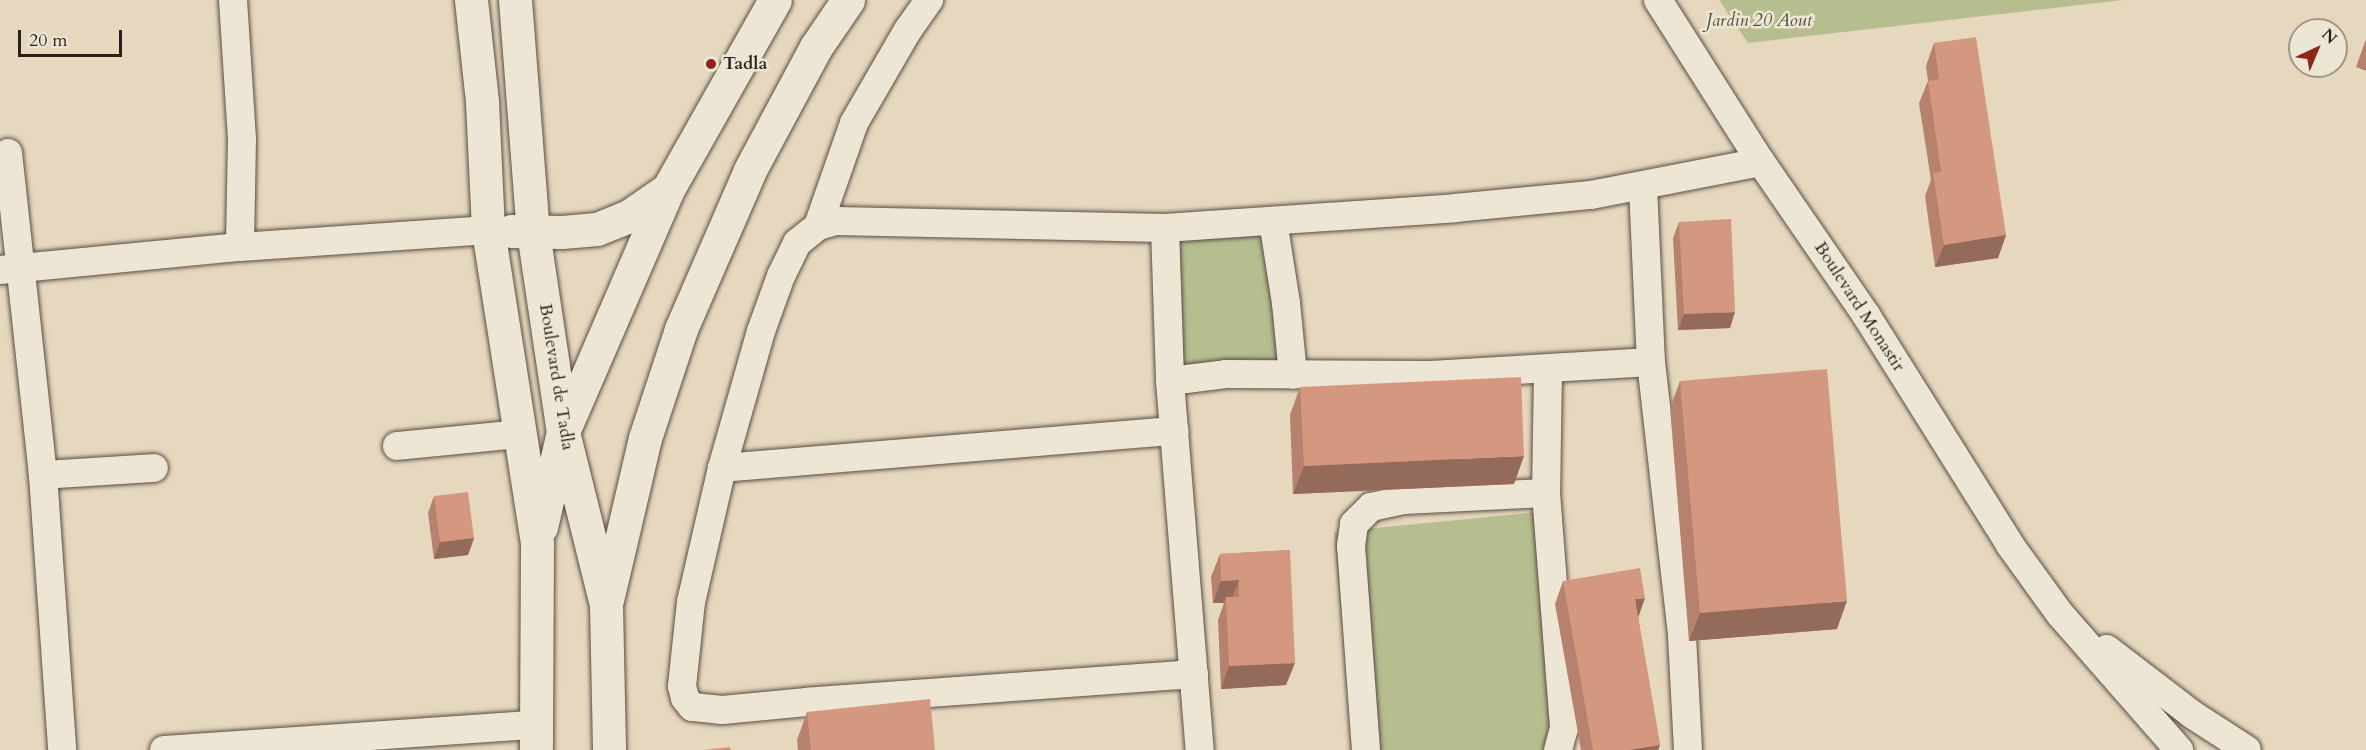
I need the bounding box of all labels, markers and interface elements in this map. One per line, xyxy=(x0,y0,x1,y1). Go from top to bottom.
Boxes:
park label: Jardin 20 Aout xyxy=(1706,10,1812,32)
scale bar xyxy=(21,18,124,56)
north arrow xyxy=(2288,18,2348,78)
text: N xyxy=(2316,24,2342,49)
text: 20 m xyxy=(29,28,68,53)
place label: Tadla xyxy=(723,53,768,75)
marker: Tadla xyxy=(704,57,718,71)
street label: Boulevard Monastir xyxy=(1809,238,1909,376)
street label: Boulevard de Tadla xyxy=(534,302,578,452)

